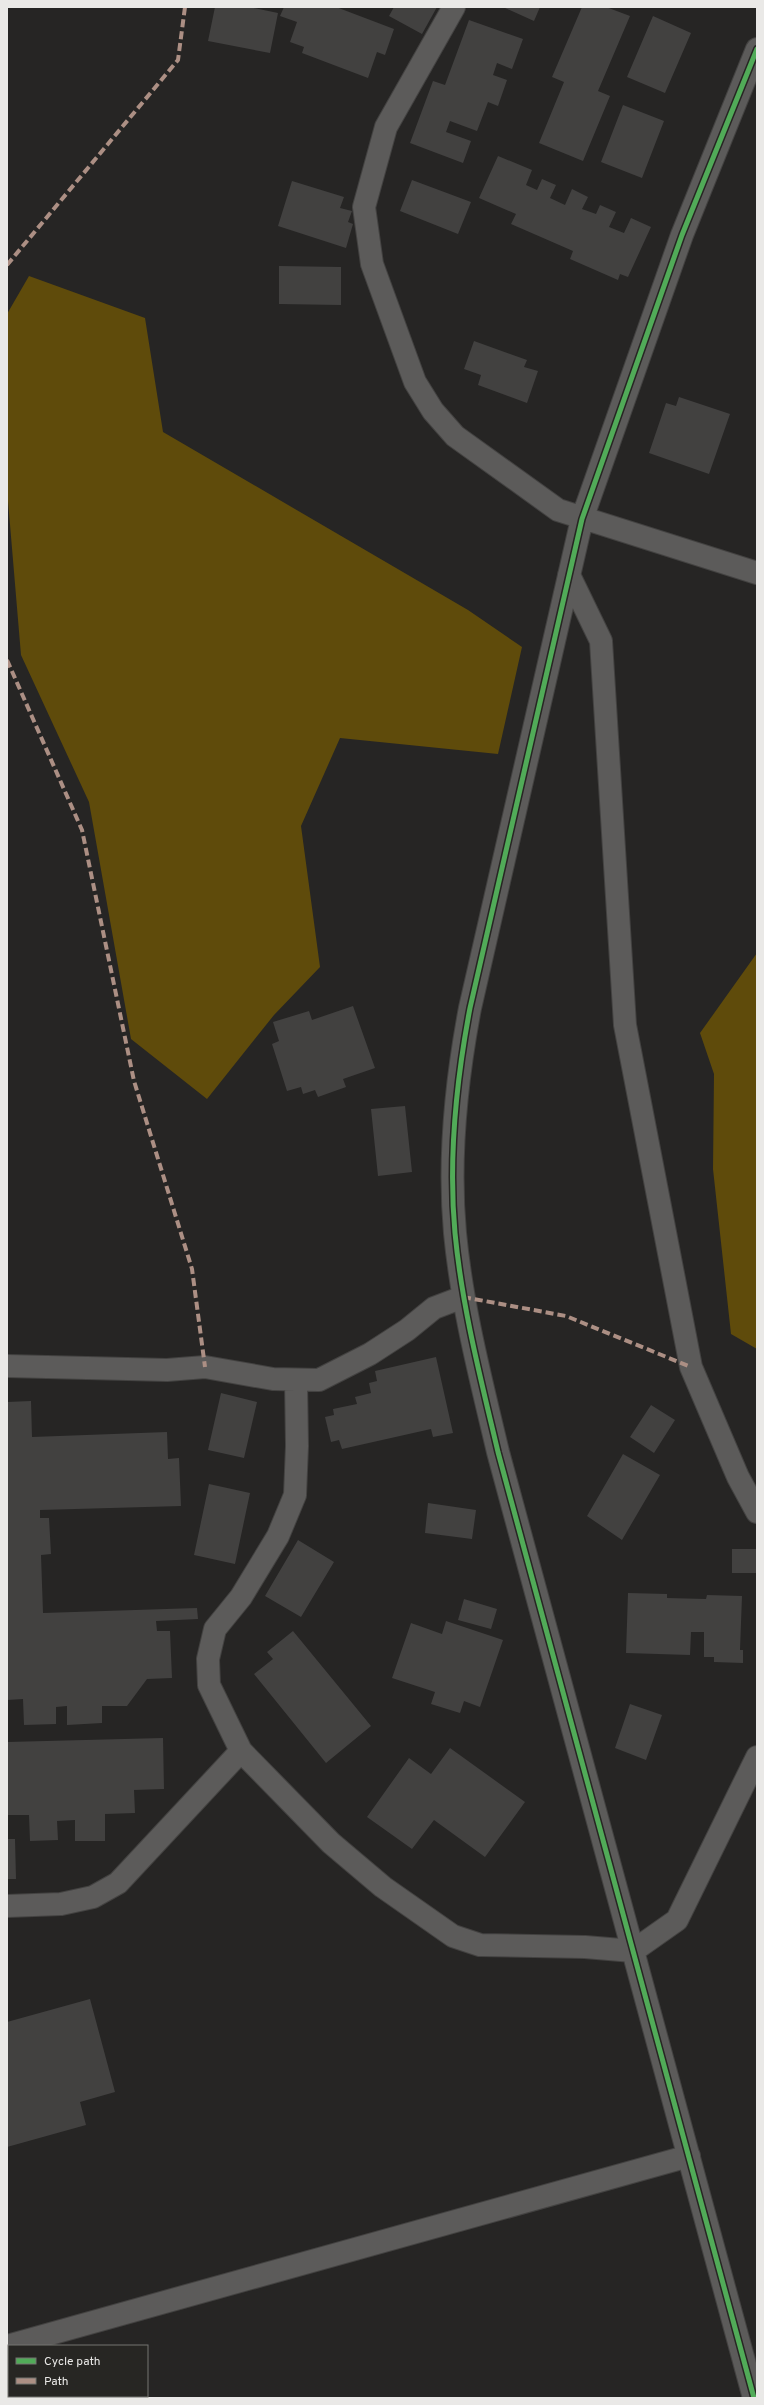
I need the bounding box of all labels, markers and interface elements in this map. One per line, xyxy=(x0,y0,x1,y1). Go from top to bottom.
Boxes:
legend xyxy=(8,2345,148,2397)
text: Cycle path xyxy=(44,2354,101,2370)
text: Path xyxy=(44,2374,69,2390)

